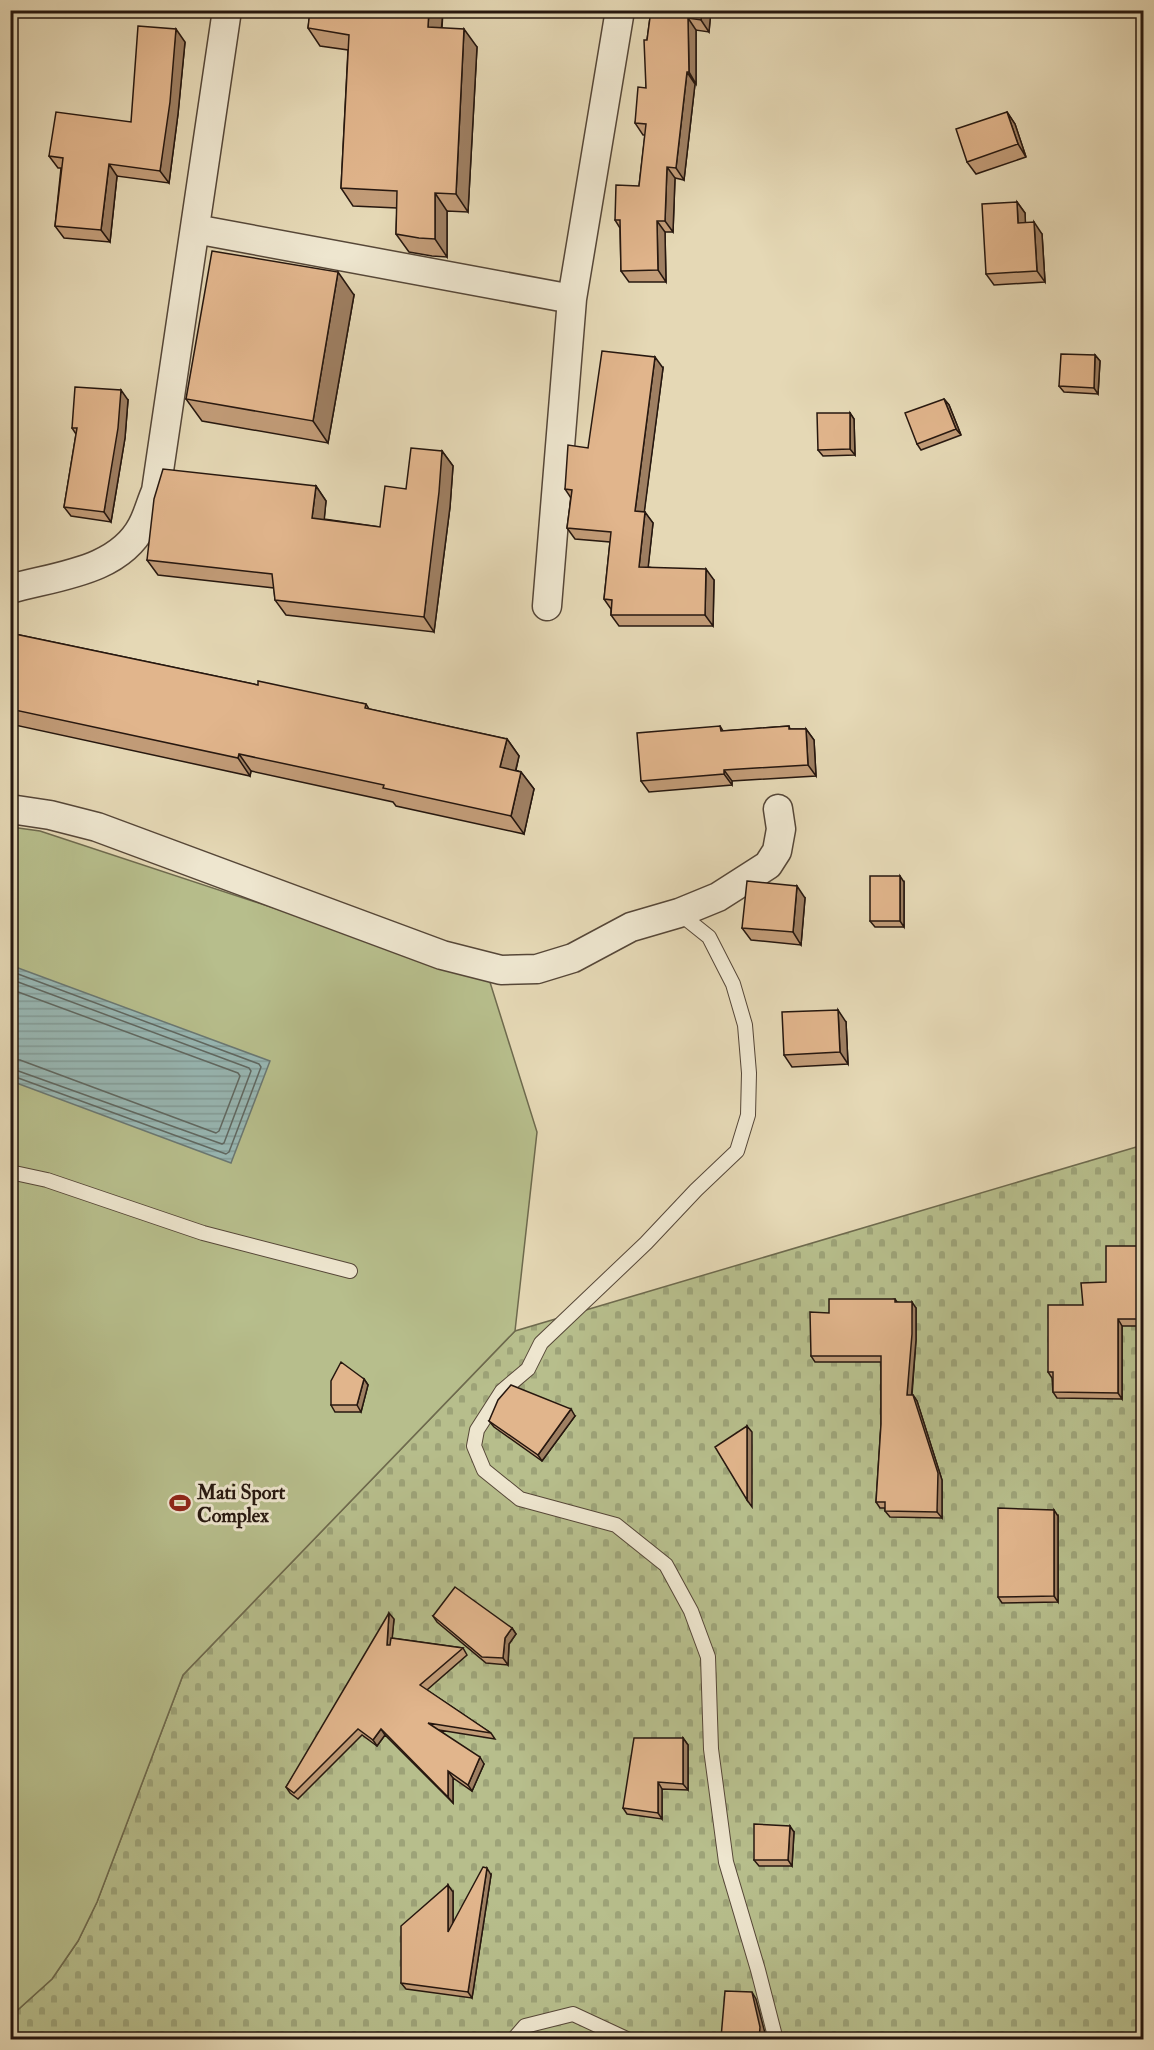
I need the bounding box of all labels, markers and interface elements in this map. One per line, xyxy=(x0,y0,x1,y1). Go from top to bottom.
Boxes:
place label: Mati Sport Complex xyxy=(196,1480,286,1529)
sports icon: Mati Sport Complex xyxy=(168,1491,192,1515)

